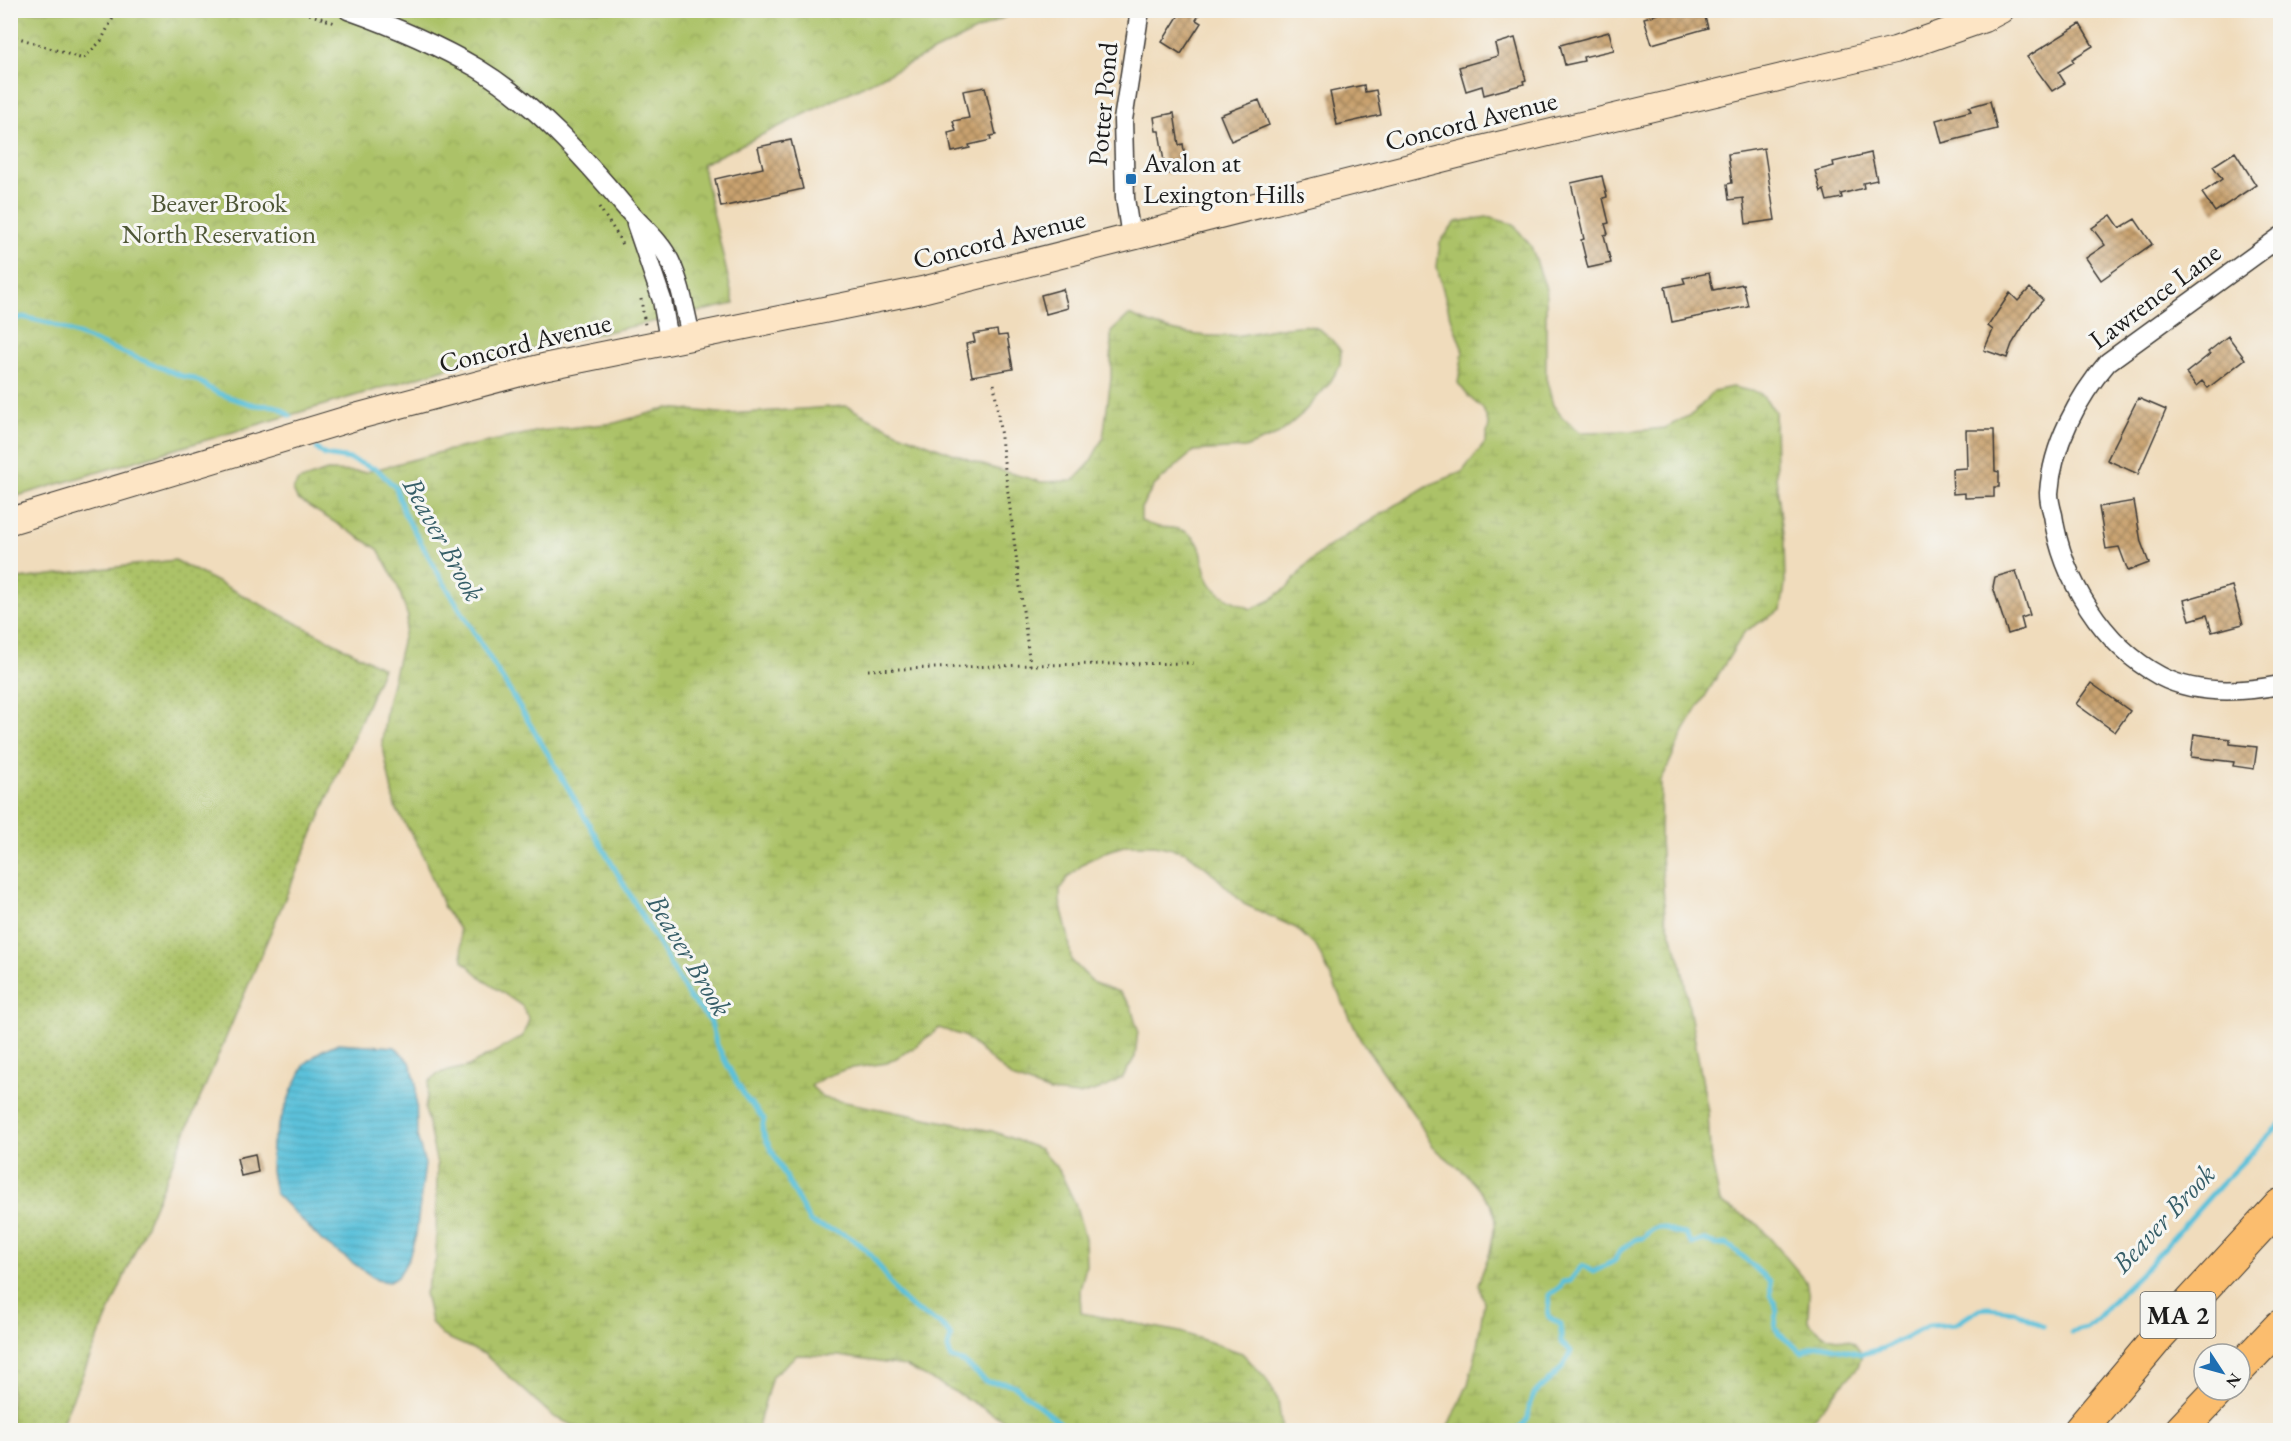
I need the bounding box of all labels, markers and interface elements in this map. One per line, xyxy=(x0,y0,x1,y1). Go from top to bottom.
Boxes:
street label: Potter Pond xyxy=(1080,41,1125,167)
street label: Concord Avenue xyxy=(1381,82,1561,159)
place label: Avalon at Lexington Hills xyxy=(1142,145,1305,211)
marker: Avalon at Lexington Hills xyxy=(1124,172,1138,186)
park label: Beaver Brook North Reservation xyxy=(122,185,316,251)
street label: Concord Avenue xyxy=(909,200,1089,277)
street label: Lawrence Lane xyxy=(2082,235,2228,357)
street label: Concord Avenue xyxy=(435,304,615,381)
water label: Beaver Brook xyxy=(395,470,493,608)
water label: Beaver Brook xyxy=(639,886,741,1023)
water label: Beaver Brook xyxy=(2103,1156,2223,1281)
road number: MA 2 xyxy=(2140,1292,2216,1338)
north arrow xyxy=(2192,1342,2252,1402)
text: N xyxy=(2221,1369,2246,1392)

